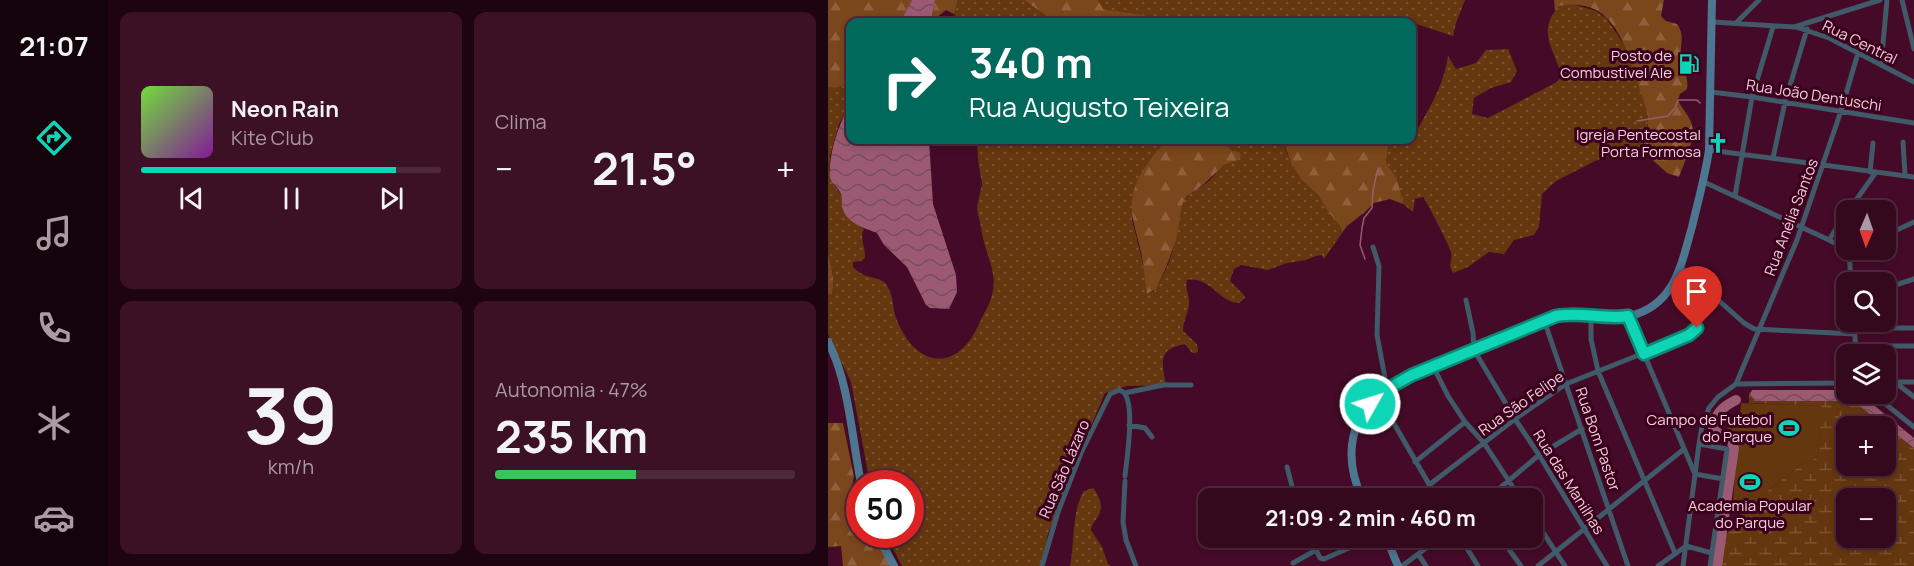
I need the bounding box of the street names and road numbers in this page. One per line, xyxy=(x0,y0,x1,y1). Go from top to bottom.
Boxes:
street label: Rua Central xyxy=(1819,15,1901,69)
street label: Rua João Dentuschi xyxy=(1745,74,1883,116)
street label: Rua Anélia Santos xyxy=(1759,155,1823,279)
street label: Rua São Felipe xyxy=(1474,366,1568,440)
street label: Rua Bom Pastor xyxy=(1570,384,1626,494)
street label: Rua São Lázaro xyxy=(1034,416,1094,521)
street label: Rua das Manilhas xyxy=(1528,426,1610,538)

